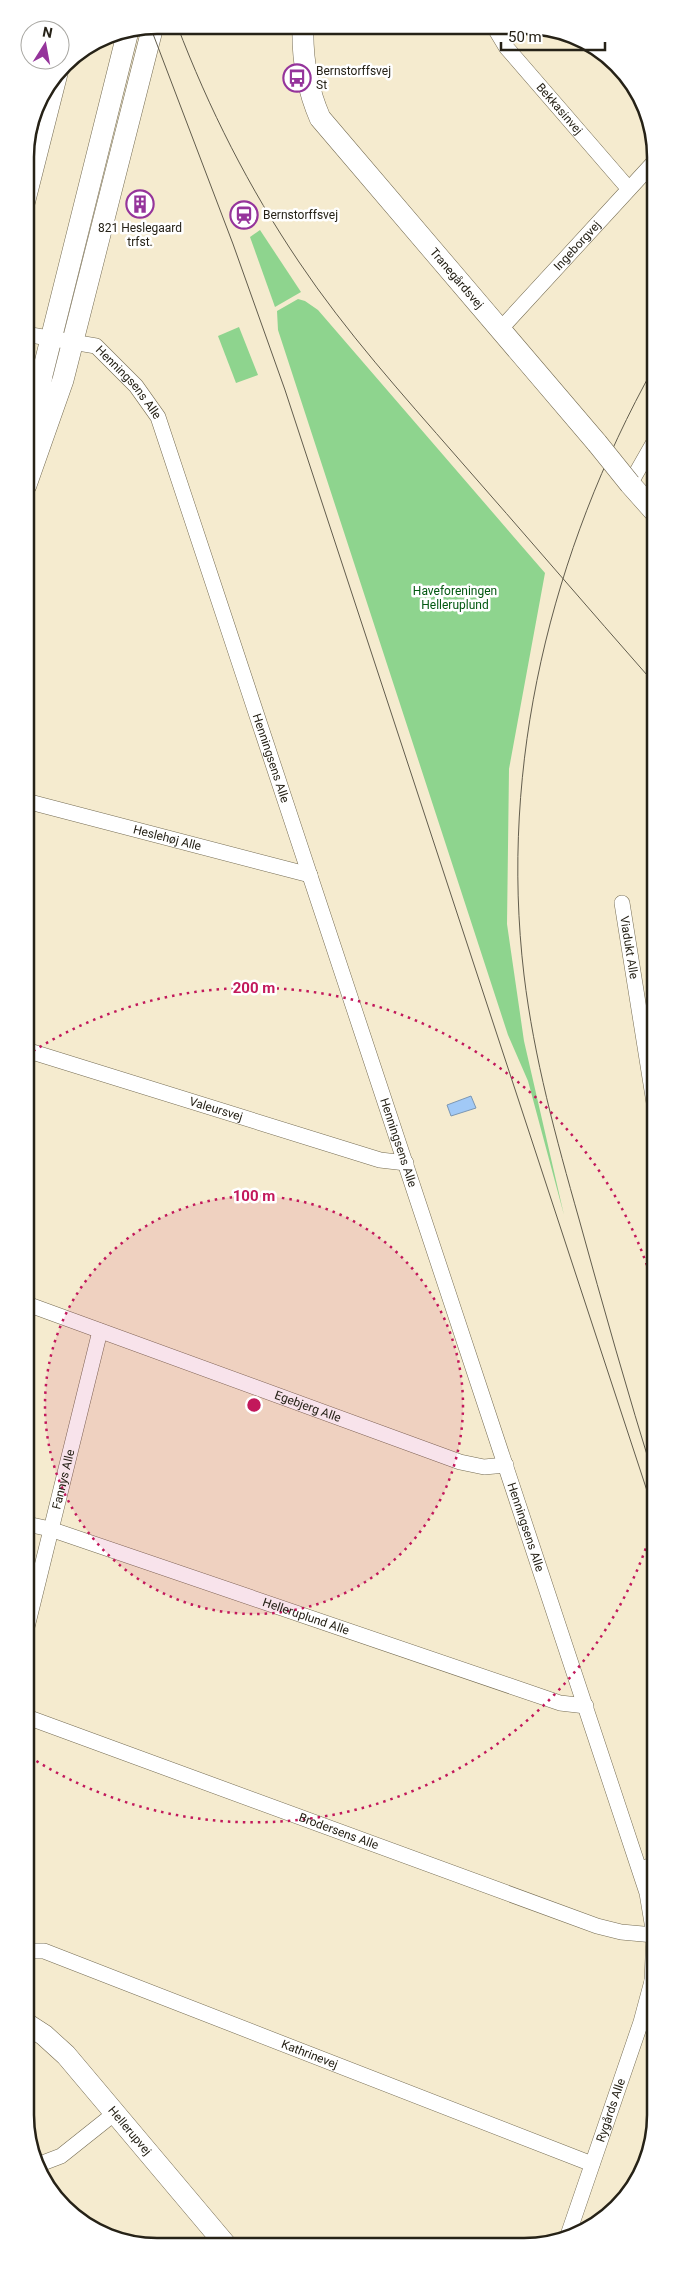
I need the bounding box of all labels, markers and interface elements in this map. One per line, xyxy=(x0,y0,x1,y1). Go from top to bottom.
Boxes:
north arrow xyxy=(20,20,70,70)
scale bar xyxy=(501,20,605,52)
text: N xyxy=(41,23,54,41)
text: 50 m xyxy=(508,28,542,46)
bus stop icon: Bernstorffsvej St xyxy=(282,63,312,93)
place label: Bernstorffsvej St xyxy=(316,64,391,92)
street label: Bekkasinvej xyxy=(533,80,586,137)
building icon: 821 Heslegaard trfst. xyxy=(125,189,155,219)
station icon: Bernstorffsvej xyxy=(229,200,259,230)
place label: Bernstorffsvej xyxy=(263,208,338,222)
street label: Ingeborgvej xyxy=(551,218,603,273)
place label: 821 Heslegaard trfst. xyxy=(98,221,182,249)
street label: Tranegårdsvej xyxy=(427,245,487,312)
street label: Henningsens Alle xyxy=(93,343,164,422)
park label: Haveforeningen Helleruplund xyxy=(413,584,497,612)
street label: Henningsens Alle xyxy=(250,712,292,805)
street label: Heslehøj Alle xyxy=(132,822,203,853)
street label: Viadukt Alle xyxy=(617,915,641,980)
text: 200 m xyxy=(233,979,275,997)
street label: Valeursvej xyxy=(188,1094,245,1124)
street label: Henningsens Alle xyxy=(377,1096,420,1189)
text: 100 m xyxy=(233,1187,275,1205)
street label: Egebjerg Alle xyxy=(273,1388,343,1425)
centre of rings xyxy=(245,1396,263,1414)
street label: Fannys Alle xyxy=(49,1448,78,1511)
street label: Henningsens Alle xyxy=(505,1481,547,1573)
street label: Helleruplund Alle xyxy=(261,1595,351,1638)
street label: Brodersens Alle xyxy=(297,1810,381,1852)
street label: Kathrinevej xyxy=(279,2037,340,2072)
street label: Rygårds Alle xyxy=(593,2077,628,2144)
street label: Hellerupvej xyxy=(105,2103,154,2158)

